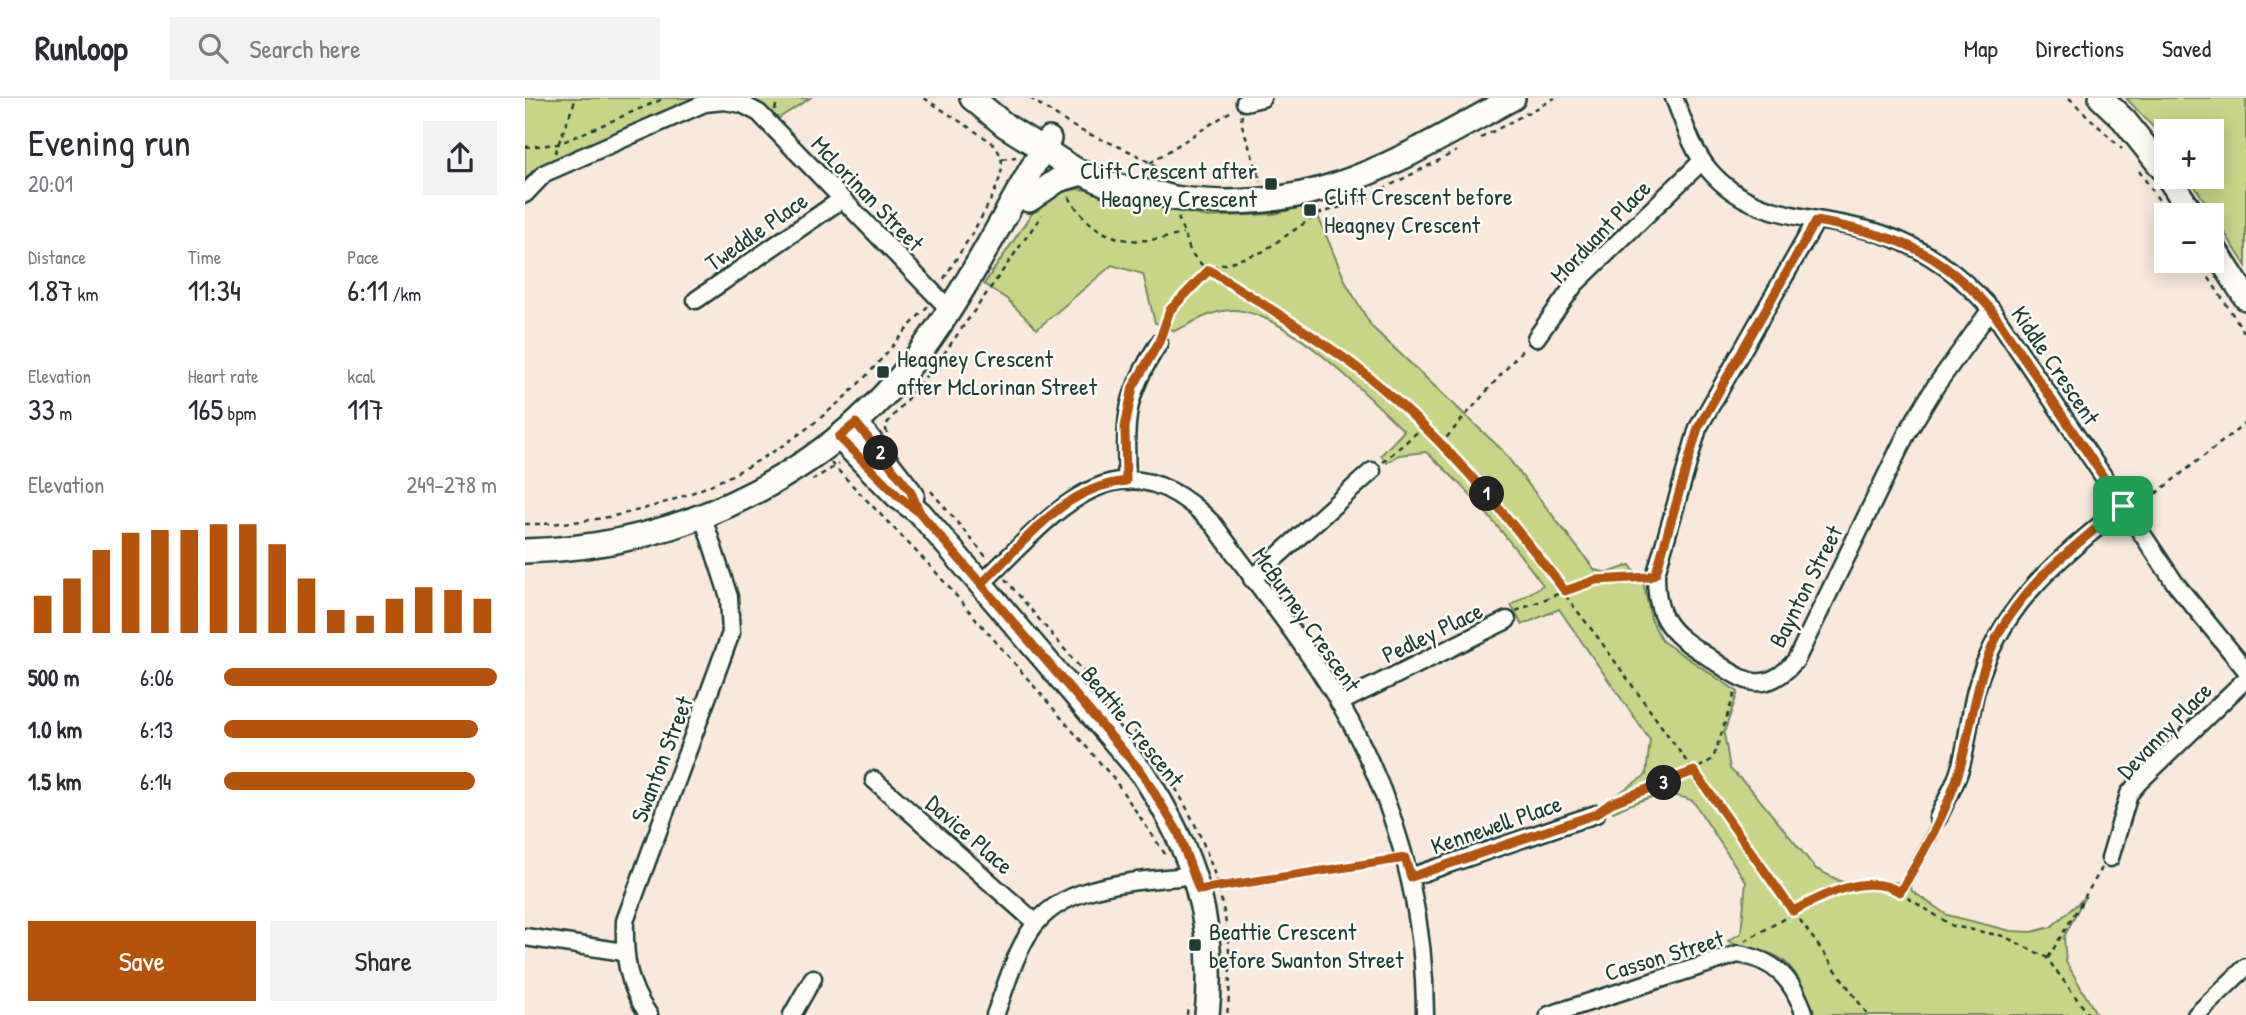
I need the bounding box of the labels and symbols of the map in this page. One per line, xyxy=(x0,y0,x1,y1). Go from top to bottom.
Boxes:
street label: McLorinan Street xyxy=(805,128,932,258)
place label: Clift Crescent after Heagney Crescent xyxy=(1080,154,1258,214)
street label: Morduant Place xyxy=(1543,172,1658,290)
marker: Clift Crescent after Heagney Crescent xyxy=(1263,176,1279,192)
place label: Clift Crescent before Heagney Crescent xyxy=(1324,180,1513,240)
street label: Tweddle Place xyxy=(698,184,814,278)
marker: Clift Crescent before Heagney Crescent xyxy=(1302,202,1318,218)
street label: Kiddle Crescent xyxy=(2004,299,2108,431)
place label: Heagney Crescent after McLorinan Street xyxy=(897,342,1098,402)
marker: Heagney Crescent after McLorinan Street xyxy=(875,364,891,380)
pin: 2 xyxy=(863,436,899,470)
pin: 1 xyxy=(1469,476,1504,512)
pin xyxy=(2093,476,2153,536)
street label: Baynton Street xyxy=(1761,519,1850,652)
street label: McBurney Crescent xyxy=(1245,540,1369,698)
street label: Pedley Place xyxy=(1376,594,1488,670)
street label: Beattie Crescent xyxy=(1074,659,1192,794)
street label: Devanny Place xyxy=(2110,674,2219,786)
street label: Swanton Street xyxy=(622,691,700,827)
pin: 3 xyxy=(1647,766,1681,800)
street label: Davice Place xyxy=(919,787,1021,881)
street label: Kennewell Place xyxy=(1426,787,1566,861)
place label: Beattie Crescent before Swanton Street xyxy=(1209,915,1404,975)
street label: Casson Street xyxy=(1601,922,1728,988)
marker: Beattie Crescent before Swanton Street xyxy=(1187,937,1203,953)

